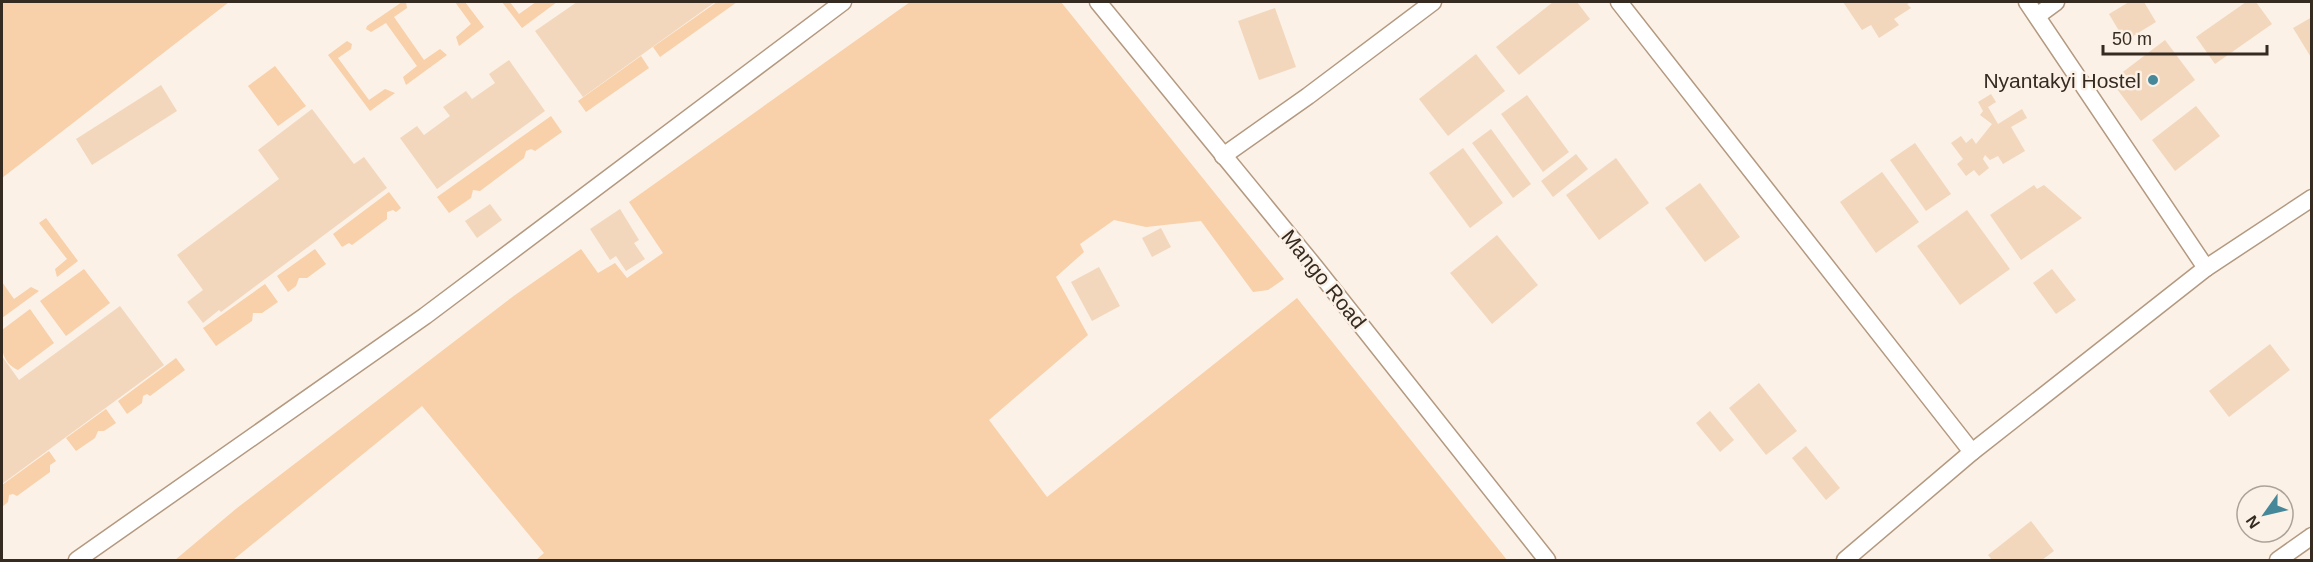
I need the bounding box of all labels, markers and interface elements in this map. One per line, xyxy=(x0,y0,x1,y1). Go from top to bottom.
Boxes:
scale bar xyxy=(2103,18,2266,56)
text: 50 m xyxy=(2112,29,2152,49)
place label: Nyantakyi Hostel xyxy=(1983,69,2141,92)
marker: Nyantakyi Hostel xyxy=(2146,73,2160,87)
street label: Mango Road xyxy=(1277,225,1371,333)
north arrow xyxy=(2235,484,2295,544)
text: N xyxy=(2243,513,2263,532)

